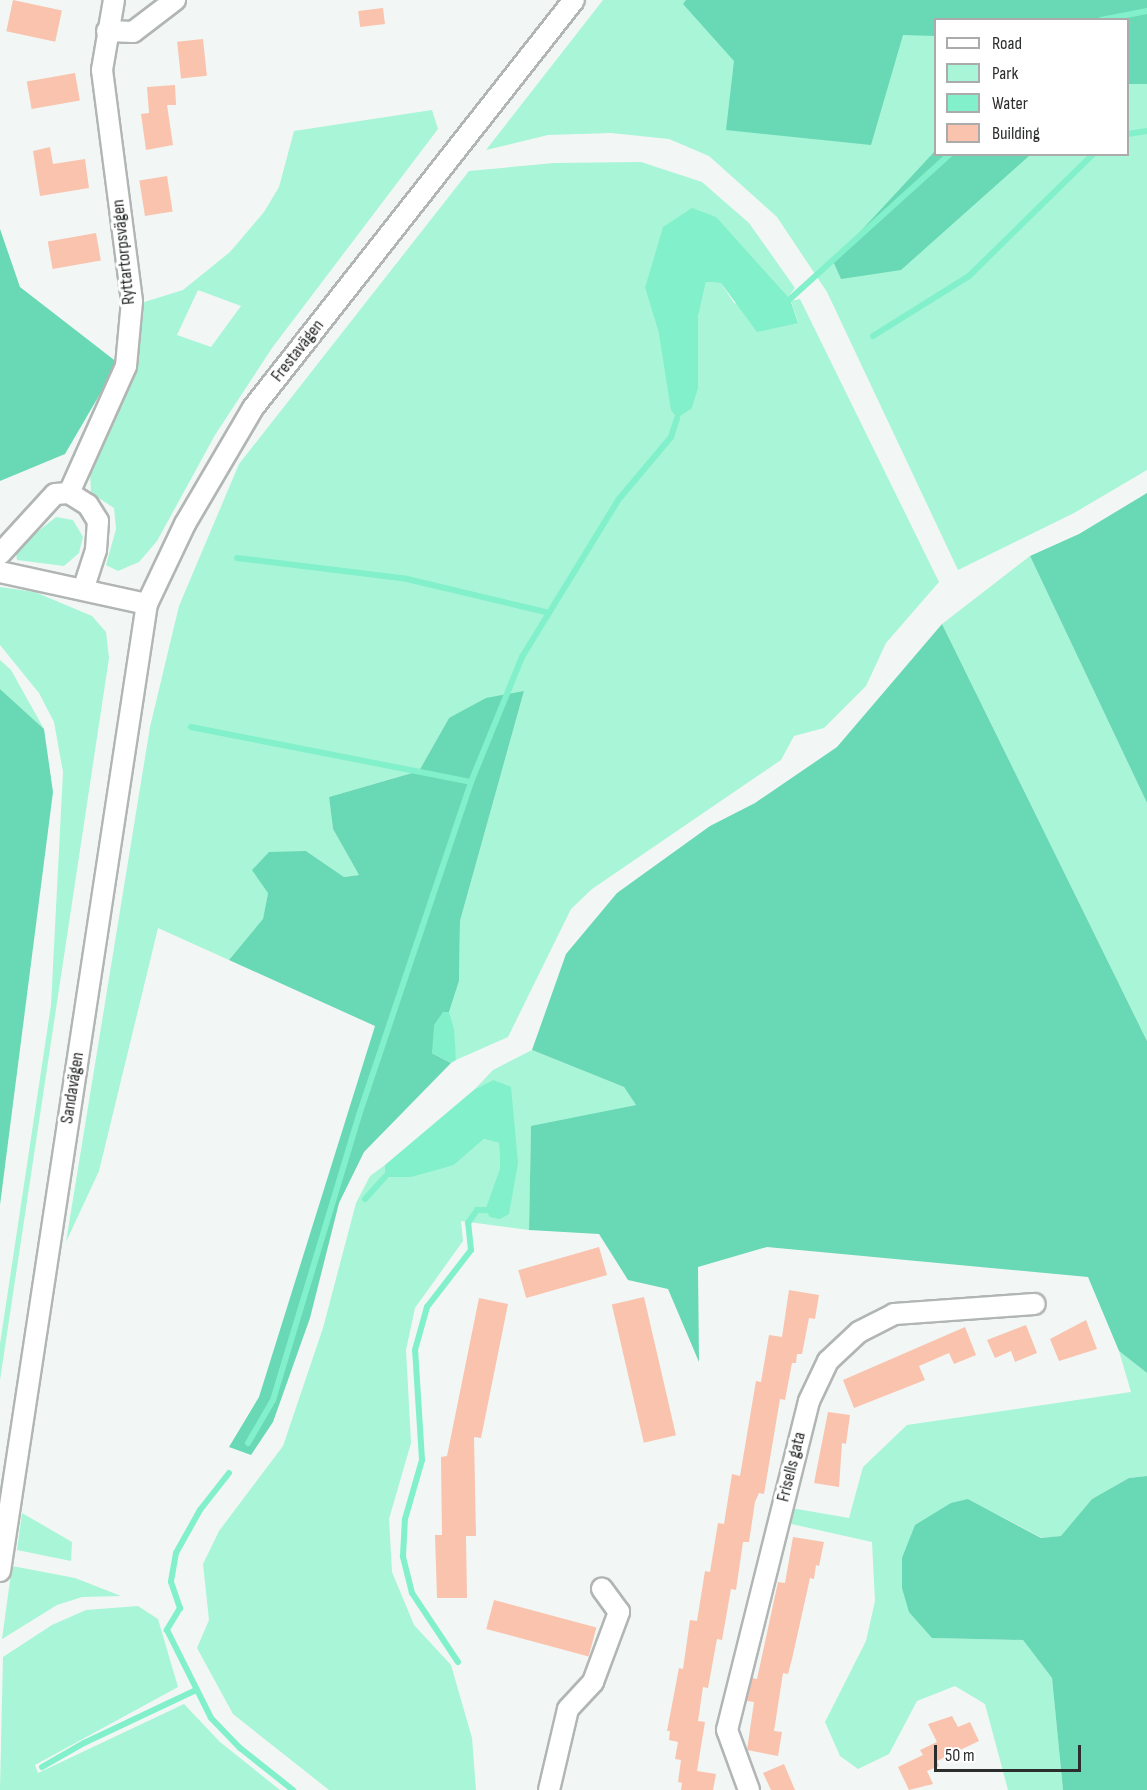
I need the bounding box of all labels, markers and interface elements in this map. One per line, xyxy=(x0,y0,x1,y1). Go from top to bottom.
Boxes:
legend xyxy=(934,18,1129,156)
text: Road xyxy=(992,33,1022,54)
text: Park xyxy=(992,63,1018,84)
text: Water xyxy=(992,93,1028,114)
text: Building xyxy=(992,123,1040,144)
street label: Ryttartorpsvägen xyxy=(108,198,140,306)
street label: Frestavägen xyxy=(267,315,329,387)
street label: Sandavägen xyxy=(57,1051,89,1125)
street label: Frisells gata xyxy=(773,1430,811,1504)
scale bar xyxy=(937,1733,1084,1771)
text: 50 m xyxy=(945,1745,975,1766)

